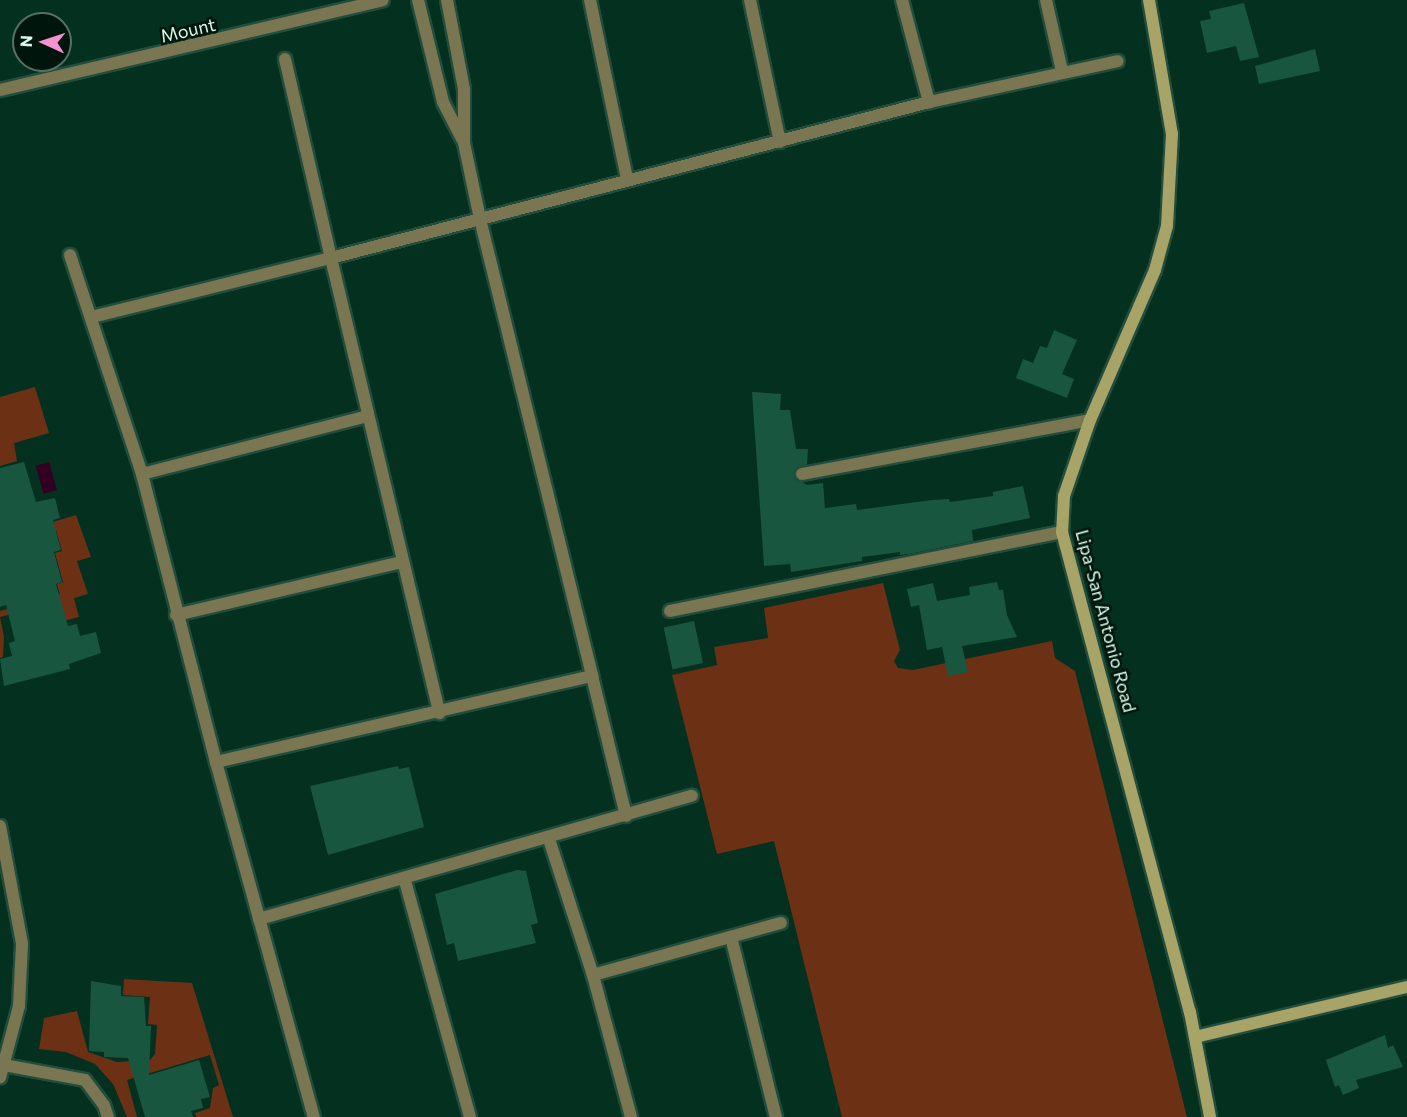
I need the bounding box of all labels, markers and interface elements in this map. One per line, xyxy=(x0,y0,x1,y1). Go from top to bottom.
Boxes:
north arrow xyxy=(12,12,72,72)
street label: Mount xyxy=(158,13,218,47)
text: N xyxy=(16,35,35,48)
street label: Lipa-San Antonio Road xyxy=(1071,527,1141,715)

